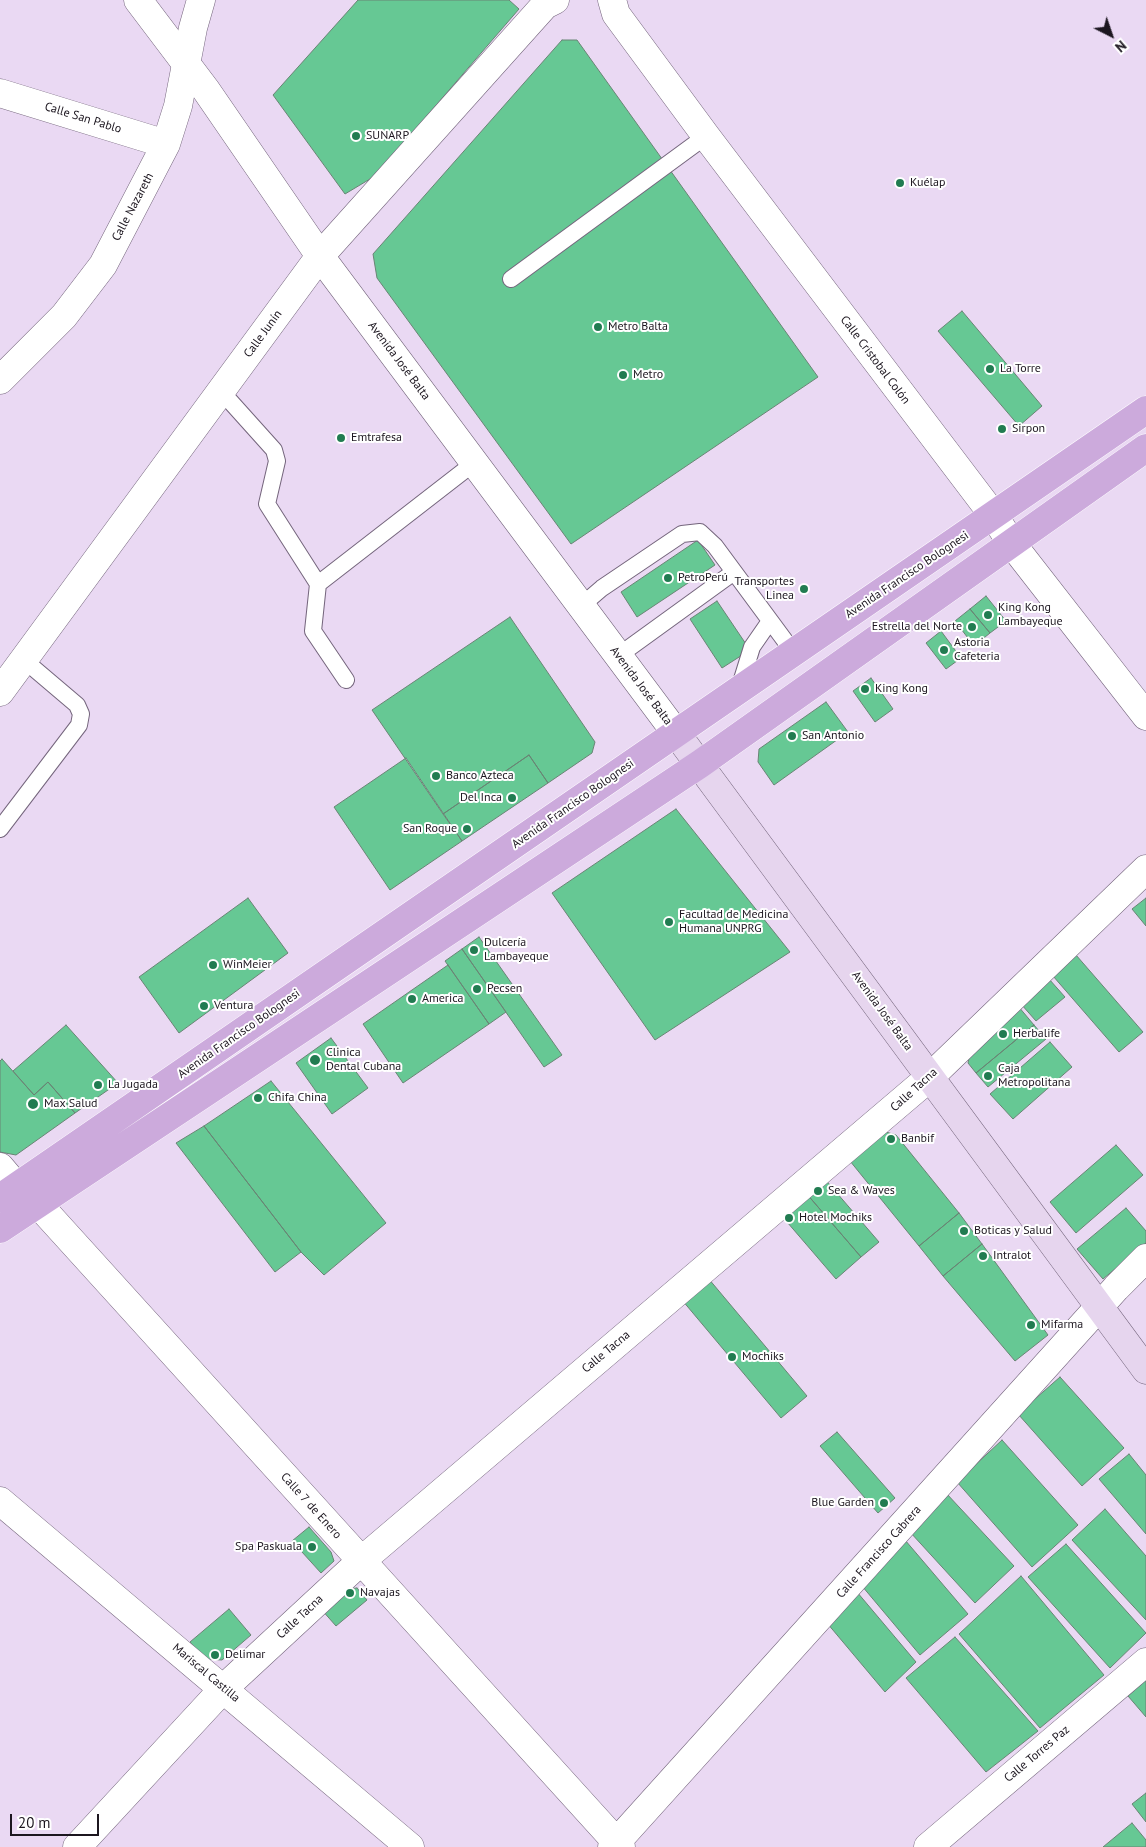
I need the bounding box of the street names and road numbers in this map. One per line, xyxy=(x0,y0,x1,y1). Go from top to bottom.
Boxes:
street label: Calle San Pablo xyxy=(43,99,123,137)
street label: Calle Nazareth xyxy=(109,170,157,244)
street label: Calle Junín xyxy=(241,307,285,361)
street label: Calle Cristobal Colón xyxy=(837,313,913,407)
street label: Avenida José Balta xyxy=(365,319,433,403)
street label: Avenida Francisco Bolognesi xyxy=(843,528,971,622)
street label: Avenida José Balta xyxy=(607,644,675,728)
street label: Avenida Francisco Bolognesi xyxy=(509,756,637,852)
street label: Avenida José Balta xyxy=(848,969,916,1053)
street label: Avenida Francisco Bolognesi xyxy=(175,986,303,1082)
street label: Calle Tacna xyxy=(888,1065,940,1115)
street label: Calle Tacna xyxy=(579,1328,633,1376)
street label: Calle 7 de Enero xyxy=(278,1470,344,1542)
street label: Calle Francisco Cabrera xyxy=(834,1503,924,1601)
street label: Calle Tacna xyxy=(274,1592,326,1642)
street label: Mariscal Castilla xyxy=(169,1641,243,1705)
street label: Calle Torres Paz xyxy=(1002,1723,1072,1785)

